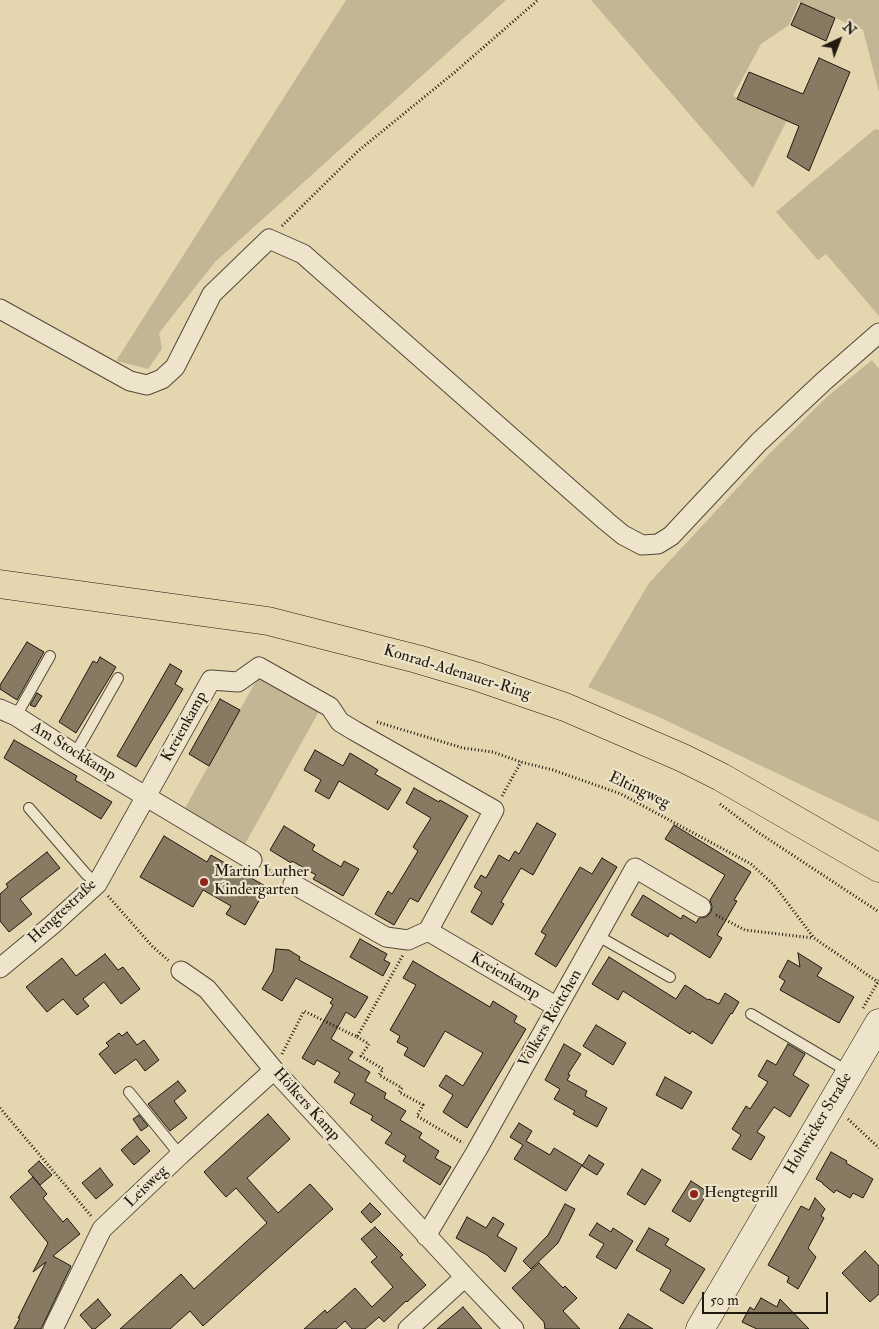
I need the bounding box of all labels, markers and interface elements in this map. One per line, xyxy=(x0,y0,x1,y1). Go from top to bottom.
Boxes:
north arrow xyxy=(814,15,864,65)
text: N xyxy=(839,18,860,39)
street label: Konrad-Adenauer-Ring xyxy=(381,641,533,705)
street label: Kreienkamp xyxy=(158,688,212,766)
street label: Am Stockkamp xyxy=(27,718,119,786)
street label: Eltingweg xyxy=(605,768,673,814)
place label: Martin Luther Kindergarten xyxy=(214,863,309,901)
street label: Hengtestraße xyxy=(25,876,101,948)
marker: Martin Luther Kindergarten xyxy=(198,876,210,888)
street label: Kreienkamp xyxy=(467,949,543,1005)
street label: Völkers Röttchen xyxy=(515,967,587,1071)
street label: Hölkers Kamp xyxy=(268,1064,344,1146)
street label: Holtwicker Straße xyxy=(781,1070,857,1178)
street label: Leisweg xyxy=(122,1162,172,1212)
place label: Hengtegrill xyxy=(704,1184,778,1204)
marker: Hengtegrill xyxy=(688,1188,700,1200)
scale bar xyxy=(704,1282,830,1314)
text: 50 m xyxy=(710,1291,739,1310)

